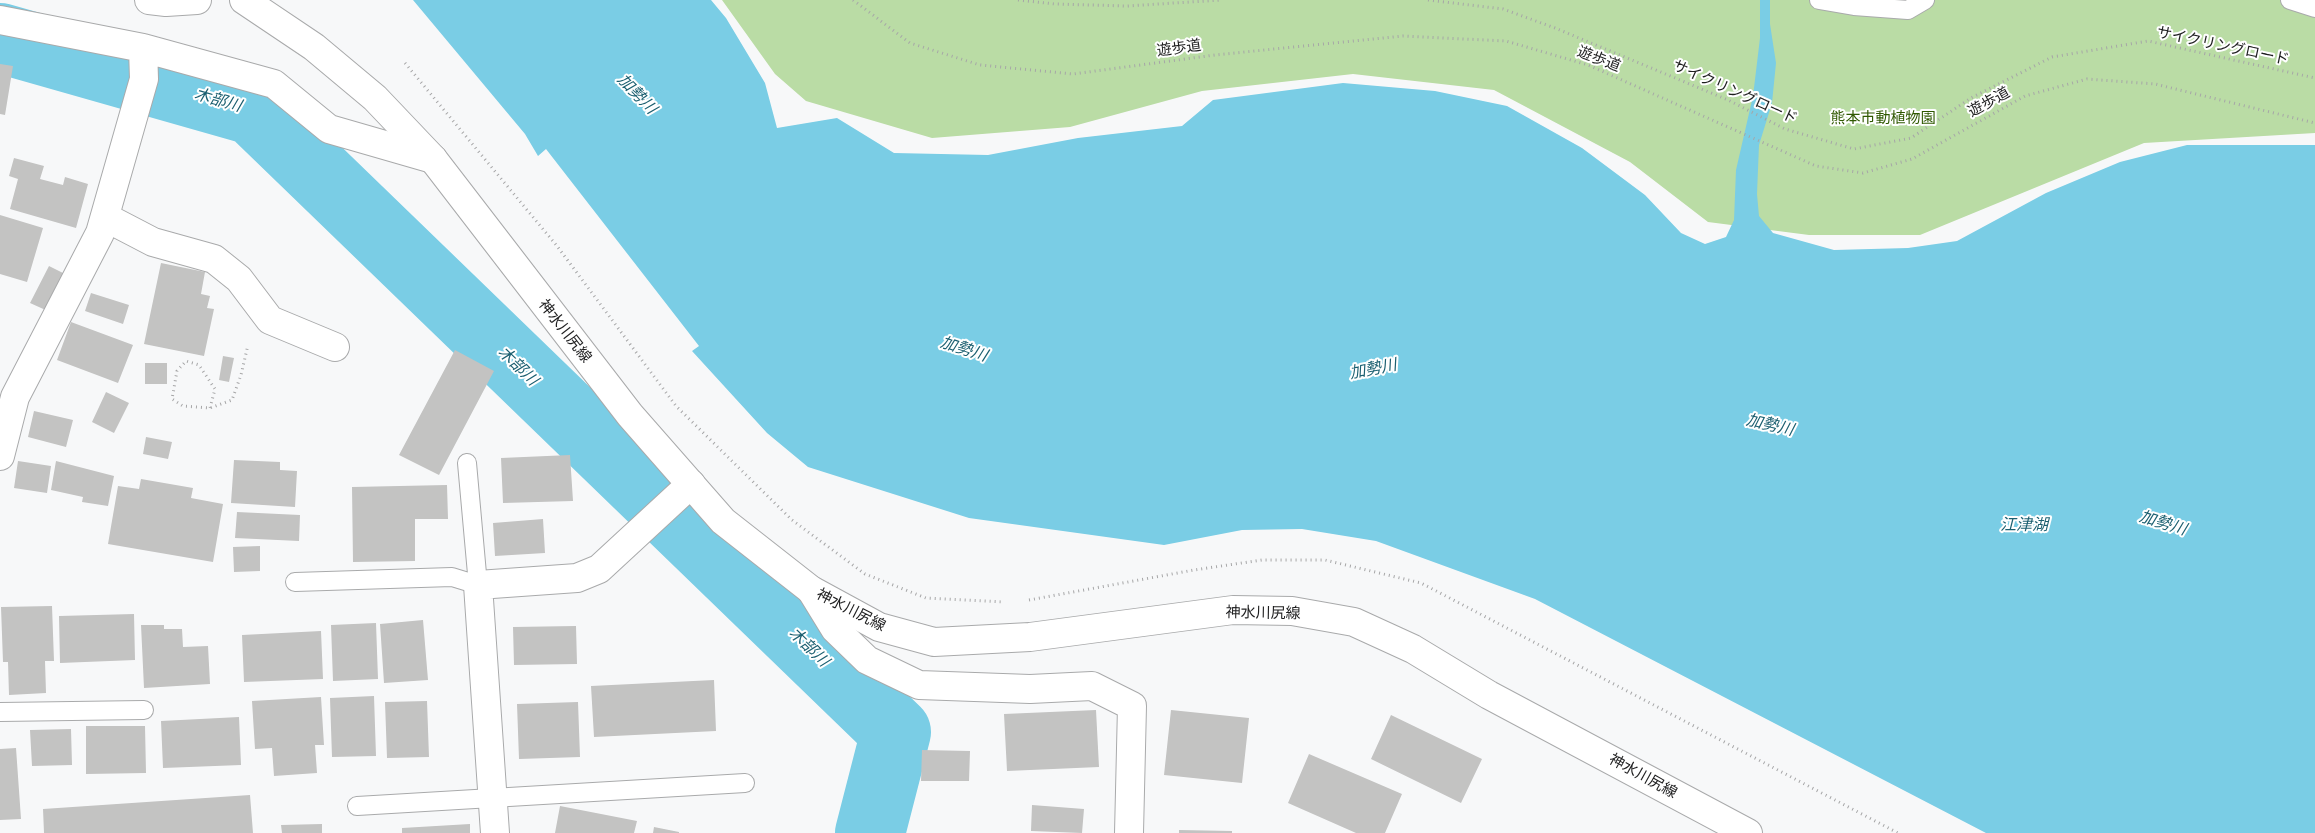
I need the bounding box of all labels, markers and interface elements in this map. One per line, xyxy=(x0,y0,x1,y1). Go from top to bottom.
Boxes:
street label: サイクリングロード xyxy=(2155,23,2291,69)
street label: 遊歩道 xyxy=(1155,36,1203,60)
street label: 遊歩道 xyxy=(1575,43,1623,75)
street label: サイクリングロード xyxy=(1670,56,1800,128)
water label: 加勢川 xyxy=(613,70,661,118)
street label: 遊歩道 xyxy=(1965,83,2013,121)
water label: 木部川 xyxy=(192,84,244,116)
park label: 熊本市動植物園 xyxy=(1831,109,1935,127)
street label: 神水川尻線 xyxy=(535,296,595,366)
water label: 加勢川 xyxy=(938,332,990,366)
water label: 木部川 xyxy=(494,342,542,390)
water label: 加勢川 xyxy=(1348,355,1398,383)
water label: 加勢川 xyxy=(1744,410,1796,440)
water label: 加勢川 xyxy=(2137,507,2189,539)
water label: 江津湖 xyxy=(2000,515,2048,535)
street label: 神水川尻線 xyxy=(814,585,888,635)
street label: 神水川尻線 xyxy=(1225,603,1301,623)
water label: 木部川 xyxy=(785,623,833,671)
street label: 神水川尻線 xyxy=(1606,750,1680,802)

